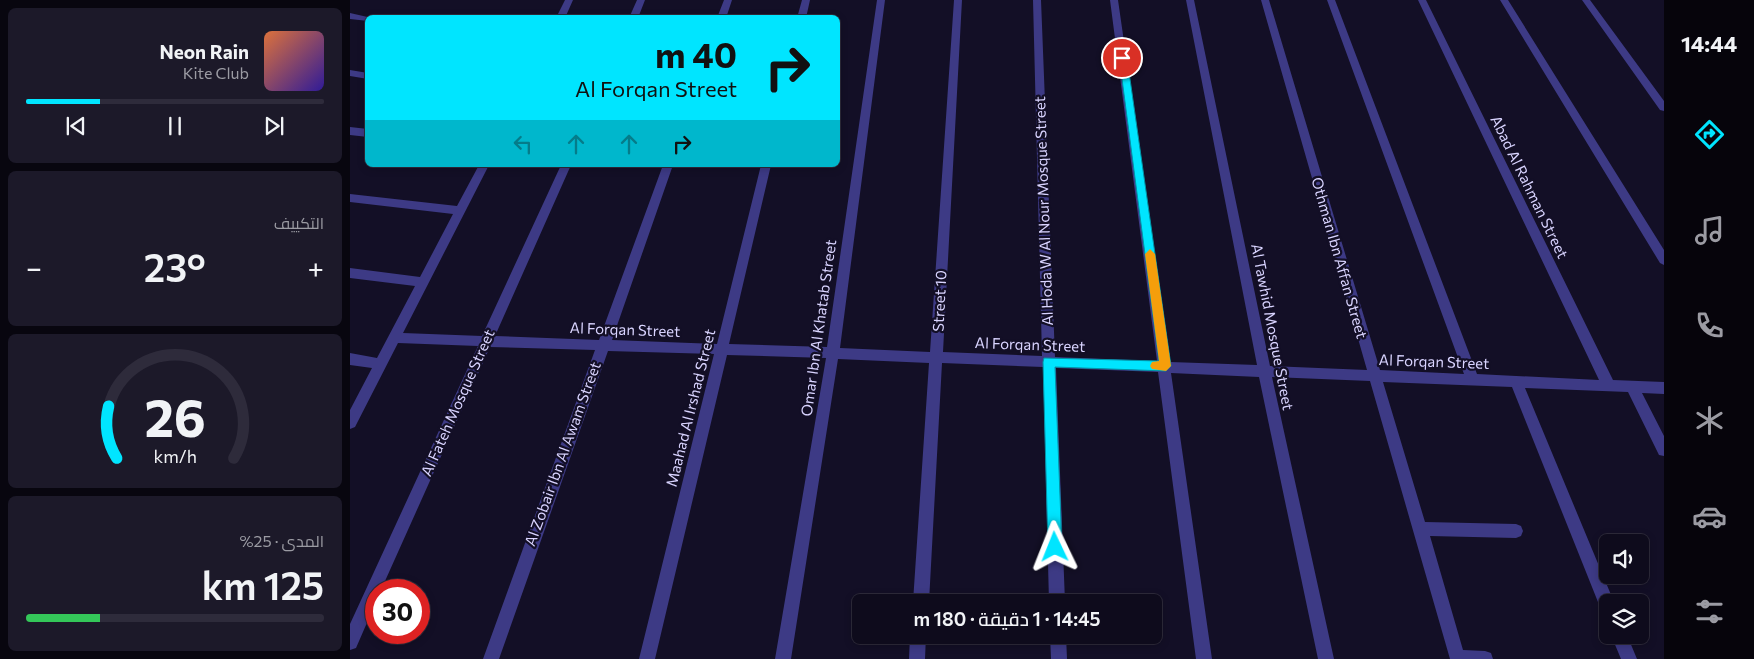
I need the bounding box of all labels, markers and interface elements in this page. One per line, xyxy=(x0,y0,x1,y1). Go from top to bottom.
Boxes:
text: 14:44 xyxy=(1681,30,1737,57)
text: 40 m xyxy=(655,32,737,75)
icon: right xyxy=(755,35,820,100)
pin xyxy=(1101,37,1143,79)
text: Neon Rain xyxy=(159,40,249,63)
icon: arrive xyxy=(1108,44,1136,72)
text: Kite Club xyxy=(183,63,249,82)
text: Al Forqan Street xyxy=(575,75,737,102)
street label: Al Hoda W Al Nour Mosque Street xyxy=(1030,96,1056,326)
icon: previous xyxy=(62,112,90,140)
icon: pause xyxy=(161,112,189,140)
icon: next xyxy=(260,112,288,140)
street label: Abad Al Rahman Street xyxy=(1487,112,1572,261)
icon: directions xyxy=(1692,117,1727,152)
icon: left xyxy=(509,130,537,158)
icon: ahead xyxy=(562,130,590,158)
icon: ahead xyxy=(615,130,643,158)
icon: right xyxy=(668,130,696,158)
street label: Othman Ibn Affan Street xyxy=(1308,175,1372,341)
text: التكييف xyxy=(274,213,324,232)
icon: music xyxy=(1692,213,1727,248)
street label: Omar Ibn Al Khatab Street xyxy=(797,238,839,417)
street label: Al Tawhid Mosque Street xyxy=(1248,242,1298,412)
text: 23° xyxy=(144,243,206,290)
text: − xyxy=(26,250,42,284)
text: + xyxy=(308,250,324,284)
street label: Street 10 xyxy=(928,270,950,332)
icon: phone xyxy=(1692,308,1727,343)
street label: Al Forqan Street xyxy=(570,318,681,340)
street label: Al Fateh Mosque Street xyxy=(417,326,498,479)
street label: Maahad Al Irshad Street xyxy=(662,327,718,489)
street label: Al Forqan Street xyxy=(975,333,1086,355)
street label: Al Forqan Street xyxy=(1379,350,1490,372)
street label: Al Zobair Ibn Al Awam Street xyxy=(520,359,604,548)
text: 26 xyxy=(144,384,206,448)
icon: climate xyxy=(1692,403,1727,438)
text: km/h xyxy=(153,445,197,467)
icon: car xyxy=(1692,499,1727,534)
position arrow xyxy=(1028,520,1080,572)
text: المدى · 25% xyxy=(240,531,324,550)
map controls xyxy=(1599,534,1649,644)
button: sound xyxy=(1599,534,1649,584)
text: 125 km xyxy=(202,561,324,608)
speed limit sign: 30 xyxy=(365,579,430,644)
button: layers xyxy=(1599,594,1649,644)
icon: filters xyxy=(1692,594,1727,629)
text: 14:45 · 1 دقيقة · 180 m xyxy=(913,607,1101,630)

